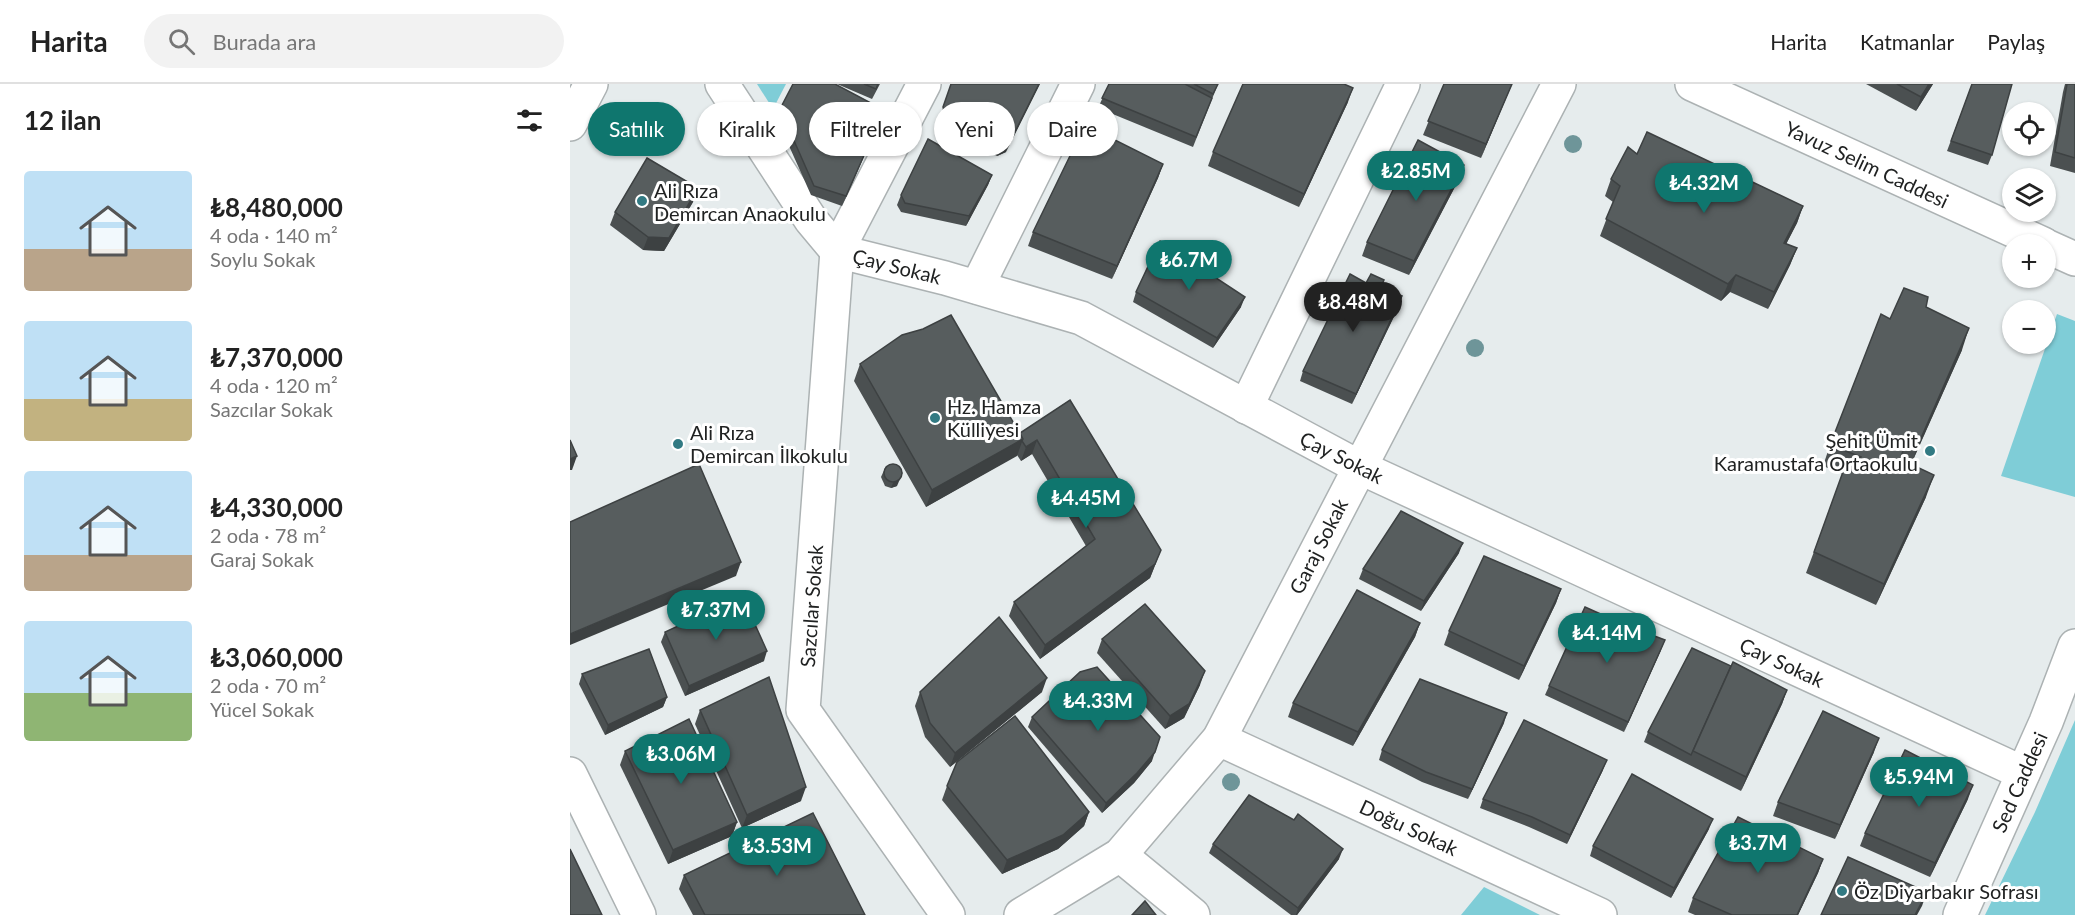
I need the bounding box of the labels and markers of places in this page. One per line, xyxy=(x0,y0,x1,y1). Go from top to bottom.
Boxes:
pin: ₺2.85M xyxy=(1367,151,1465,202)
pin: ₺4.32M xyxy=(1655,163,1753,214)
place label: Ali Rıza Demircan Anaokulu xyxy=(654,178,826,225)
marker: Ali Rıza Demircan Anaokulu xyxy=(635,194,649,208)
pin: ₺6.7M xyxy=(1147,240,1231,291)
pin: ₺8.48M xyxy=(1304,282,1402,333)
place label: Hz. Hamza Külliyesi xyxy=(947,394,1041,441)
marker: Hz. Hamza Külliyesi xyxy=(928,411,942,425)
place label: Ali Rıza Demircan İlkokulu xyxy=(690,420,848,467)
place label: Şehit Ümit Karamustafa Ortaokulu xyxy=(1714,428,1918,475)
marker: Ali Rıza Demircan İlkokulu xyxy=(671,437,685,451)
marker: Şehit Ümit Karamustafa Ortaokulu xyxy=(1923,444,1937,458)
pin: ₺4.45M xyxy=(1037,478,1135,529)
pin: ₺7.37M xyxy=(667,590,765,641)
pin: ₺4.14M xyxy=(1558,613,1656,664)
pin: ₺4.33M xyxy=(1049,681,1147,732)
pin: ₺3.06M xyxy=(632,734,730,785)
pin: ₺5.94M xyxy=(1870,757,1968,808)
pin: ₺3.7M xyxy=(1716,823,1800,874)
pin: ₺3.53M xyxy=(728,826,826,877)
place label: Öz Diyarbakır Sofrası xyxy=(1854,879,2039,903)
marker: Öz Diyarbakır Sofrası xyxy=(1835,884,1849,898)

